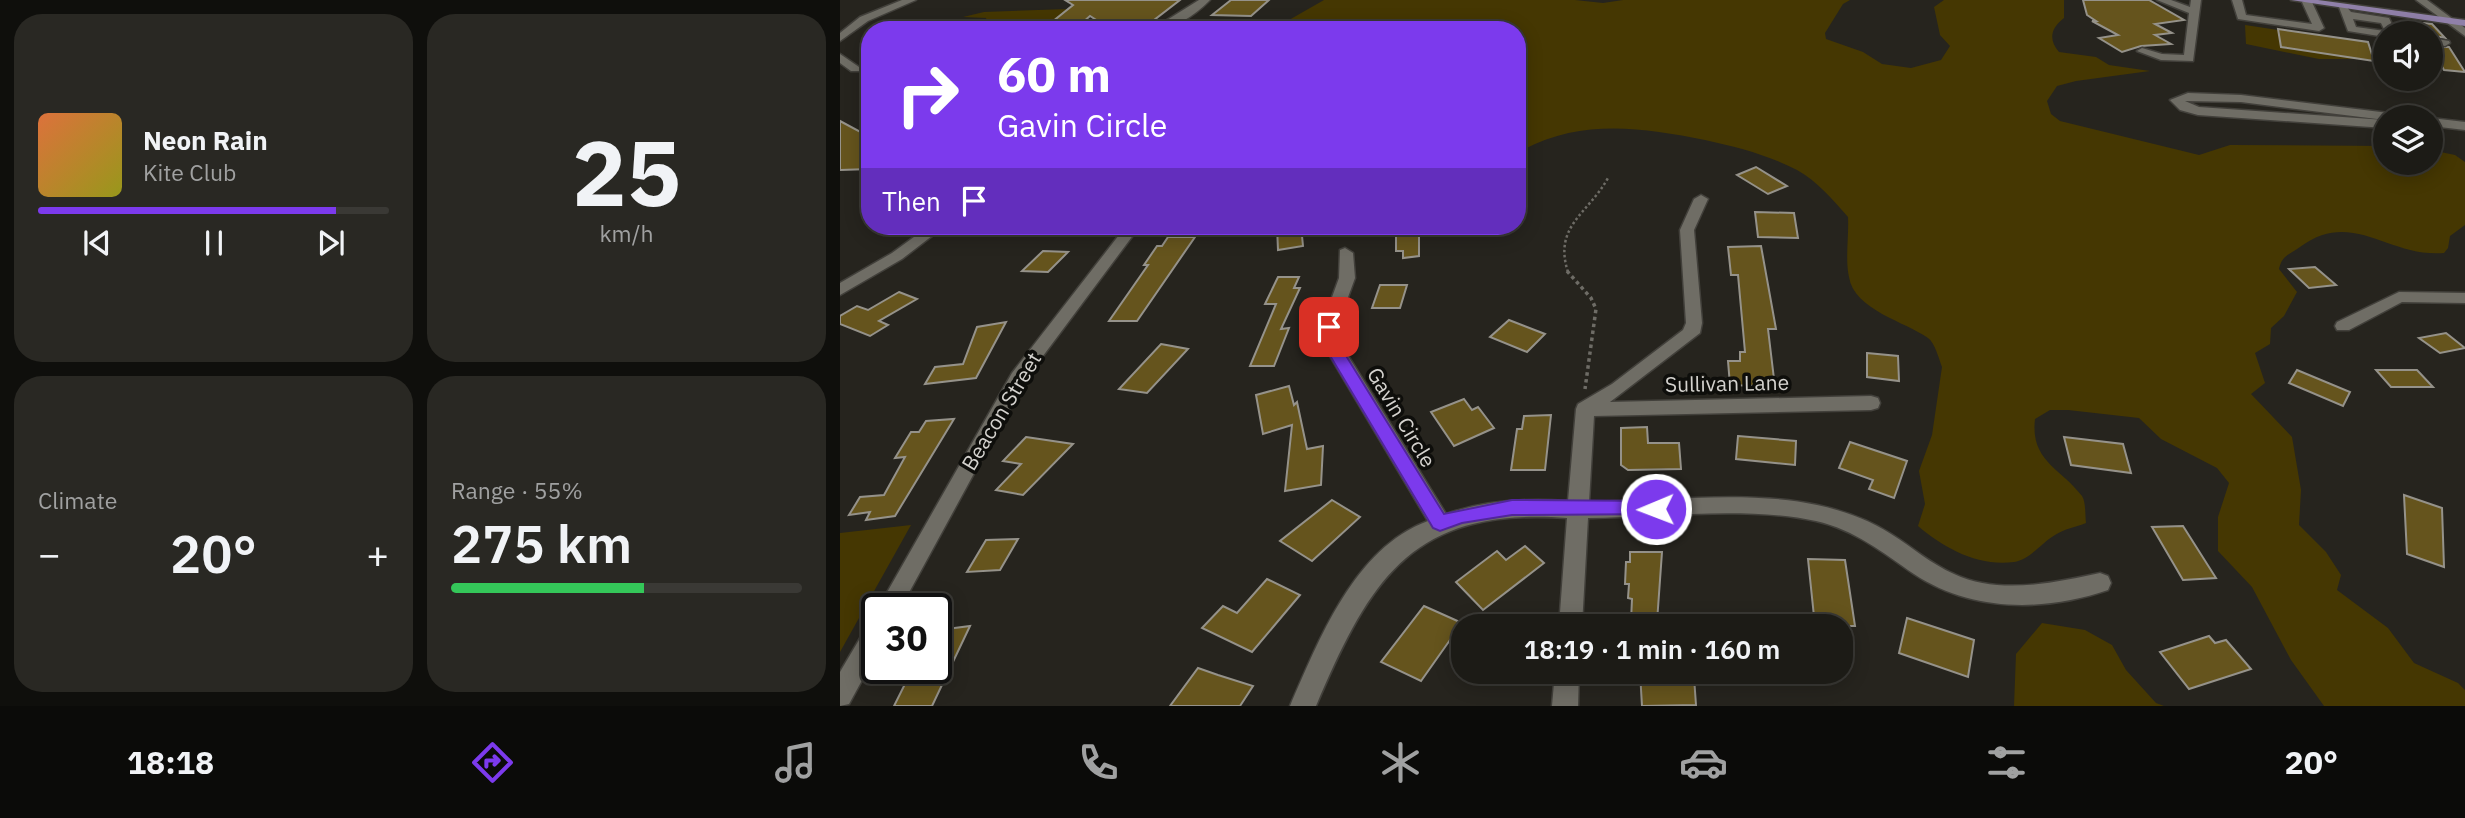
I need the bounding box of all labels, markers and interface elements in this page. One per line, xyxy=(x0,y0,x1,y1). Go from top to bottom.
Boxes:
map controls xyxy=(2373,21,2443,175)
button: sound xyxy=(2373,21,2443,91)
text: 60 m xyxy=(997,42,1111,105)
icon: right xyxy=(882,49,973,140)
text: Gavin Circle xyxy=(997,104,1167,146)
button: layers xyxy=(2373,105,2443,175)
text: 25 xyxy=(572,113,681,231)
text: Neon Rain xyxy=(143,123,268,157)
text: Kite Club xyxy=(143,157,236,187)
icon: arrive xyxy=(955,182,993,220)
text: Then xyxy=(882,184,941,218)
text: km/h xyxy=(599,218,654,248)
icon: previous xyxy=(78,224,116,262)
icon: pause xyxy=(195,224,233,262)
icon: next xyxy=(312,224,350,262)
pin xyxy=(1299,297,1359,357)
icon: arrive xyxy=(1310,308,1348,346)
street label: Beacon Street xyxy=(955,347,1047,475)
street label: Gavin Circle xyxy=(1361,362,1443,472)
street label: Sullivan Lane xyxy=(1665,368,1789,398)
position arrow xyxy=(1619,472,1693,546)
text: Range · 55% xyxy=(451,475,583,505)
text: Climate xyxy=(38,485,117,515)
text: 275 km xyxy=(451,510,632,577)
text: 20° xyxy=(170,520,257,587)
text: − xyxy=(38,529,61,578)
text: + xyxy=(366,529,389,578)
speed limit sign: 30 xyxy=(861,593,952,684)
text: 18:19 · 1 min · 160 m xyxy=(1524,632,1780,666)
icon: directions xyxy=(468,738,517,787)
icon: music xyxy=(771,738,820,787)
icon: phone xyxy=(1074,738,1123,787)
icon: climate xyxy=(1376,738,1425,787)
icon: car xyxy=(1679,738,1728,787)
icon: filters xyxy=(1982,738,2031,787)
text: 18:18 xyxy=(127,741,214,783)
text: 20° xyxy=(2285,741,2338,783)

